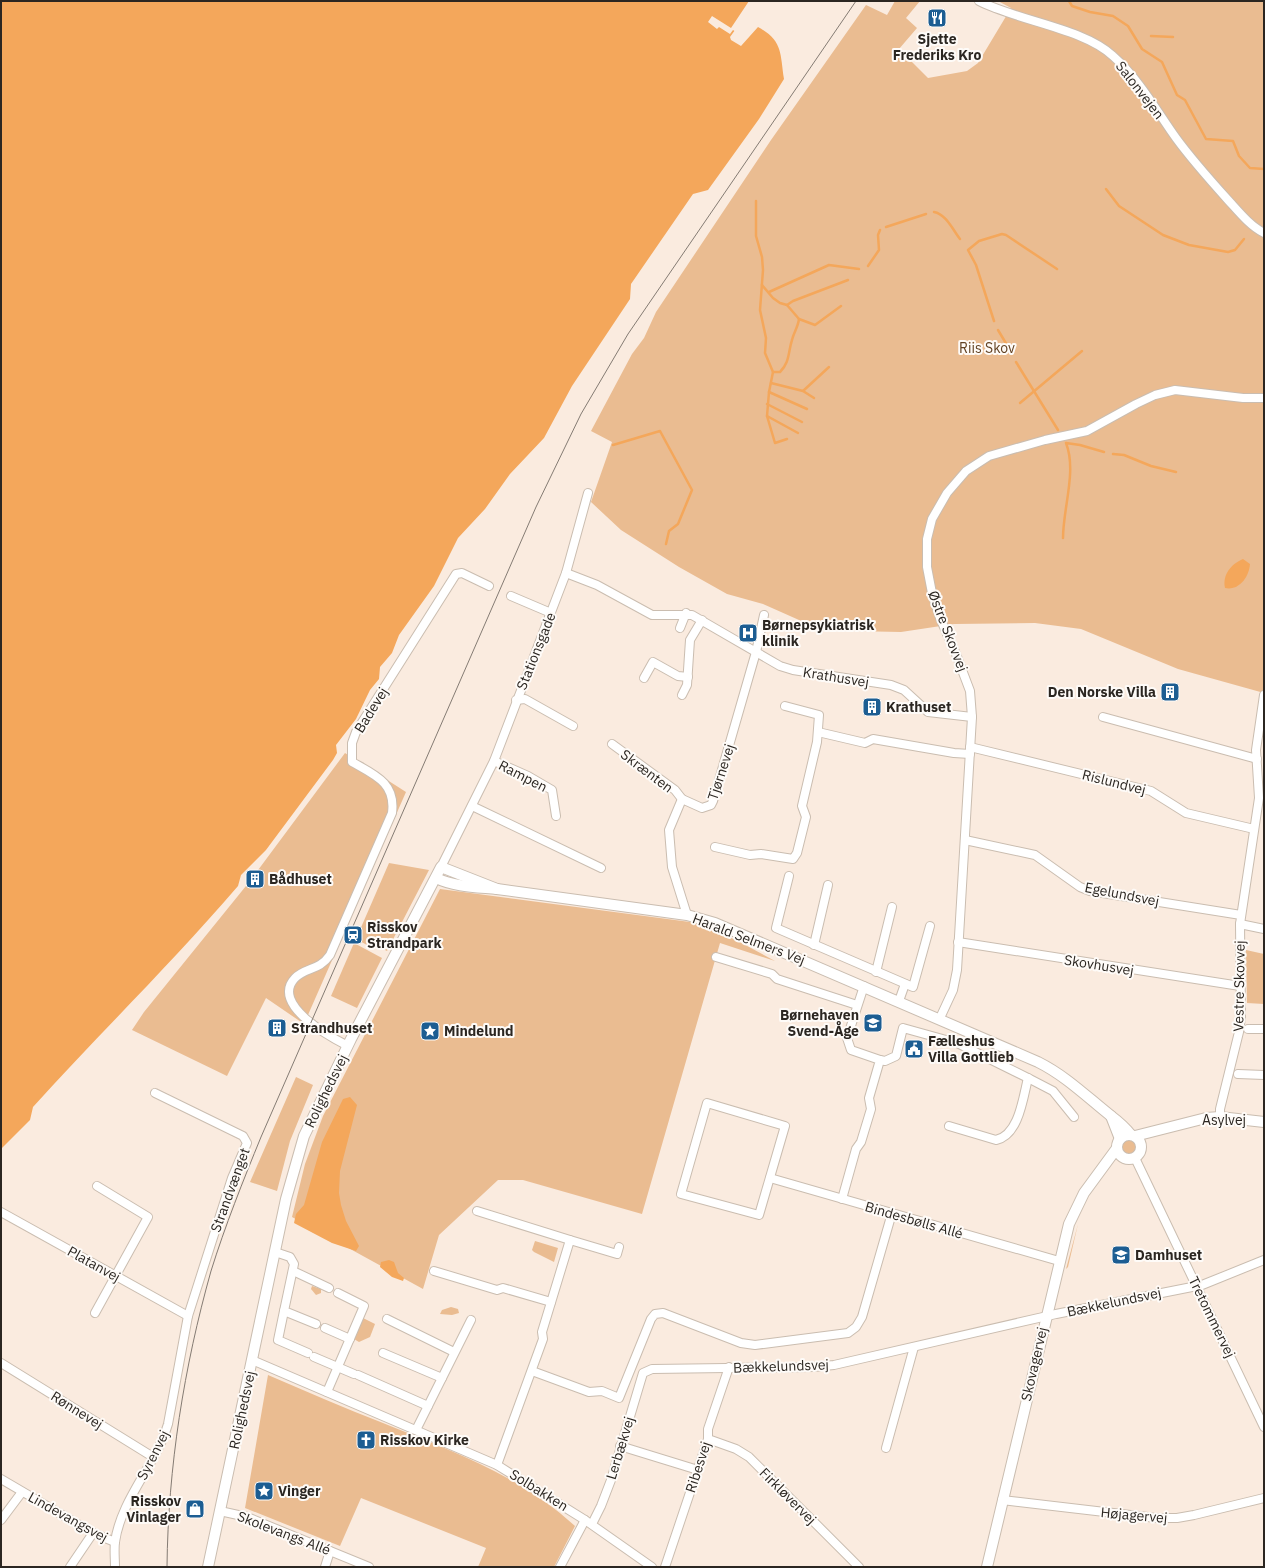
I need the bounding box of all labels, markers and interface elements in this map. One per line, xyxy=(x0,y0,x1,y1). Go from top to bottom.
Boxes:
restaurant icon: Sjette Frederiks Kro xyxy=(926,7,948,29)
place label: Sjette Frederiks Kro xyxy=(893,30,981,64)
street label: Salonvejen xyxy=(1112,57,1168,123)
park label: Riis Skov xyxy=(959,339,1015,357)
street label: Østre Skovvej xyxy=(924,588,972,674)
street label: Stationsgade xyxy=(512,609,560,692)
place label: Børnepsykiatrisk klinik xyxy=(762,616,875,650)
hospital icon: Børnepsykiatrisk klinik xyxy=(737,622,759,644)
street label: Krathusvej xyxy=(802,663,870,691)
building icon: Den Norske Villa xyxy=(1159,681,1181,703)
place label: Den Norske Villa xyxy=(1048,683,1156,701)
street label: Badevej xyxy=(350,684,392,736)
building icon: Krathuset xyxy=(861,696,883,718)
place label: Krathuset xyxy=(886,698,951,716)
street label: Tjørnevej xyxy=(703,742,739,802)
street label: Skrænten xyxy=(617,745,677,797)
street label: Rampen xyxy=(496,756,550,796)
street label: Rislundvej xyxy=(1080,765,1148,799)
building icon: Bådhuset xyxy=(244,868,266,890)
place label: Bådhuset xyxy=(269,870,332,888)
street label: Egelundsvej xyxy=(1083,878,1161,910)
street label: Harald Selmers Vej xyxy=(690,909,808,969)
place label: Risskov Strandpark xyxy=(367,918,442,952)
station icon: Risskov Strandpark xyxy=(342,924,364,946)
street label: Vestre Skovvej xyxy=(1229,940,1249,1032)
street label: Skovhusvej xyxy=(1063,951,1135,979)
place label: Børnehaven Svend-Åge xyxy=(780,1006,859,1040)
school or university icon: Børnehaven Svend-Åge xyxy=(862,1012,884,1034)
building icon: Strandhuset xyxy=(266,1017,288,1039)
place label: Strandhuset xyxy=(291,1019,372,1037)
place icon: Mindelund xyxy=(419,1020,441,1042)
place label: Mindelund xyxy=(444,1022,514,1040)
place label: Fælleshus Villa Gottlieb xyxy=(928,1032,1014,1066)
public building icon: Fælleshus Villa Gottlieb xyxy=(903,1038,925,1060)
street label: Rolighedsvej xyxy=(300,1051,352,1131)
street label: Asylvej xyxy=(1202,1111,1246,1129)
street label: Strandvænget xyxy=(206,1145,254,1235)
street label: Bindesbølls Allé xyxy=(863,1197,965,1243)
street label: Platanvej xyxy=(64,1242,124,1286)
school or university icon: Damhuset xyxy=(1110,1244,1132,1266)
place label: Damhuset xyxy=(1135,1246,1202,1264)
street label: Tretommervej xyxy=(1185,1273,1239,1361)
street label: Bækkelundsvej xyxy=(1065,1283,1163,1321)
street label: Skovagervej xyxy=(1017,1325,1051,1403)
street label: Bækkelundsvej xyxy=(733,1355,829,1377)
street label: Rolighedsvej xyxy=(225,1369,259,1451)
street label: Rønnevej xyxy=(48,1387,106,1433)
street label: Lerbækvej xyxy=(602,1414,638,1482)
street label: Syrenvej xyxy=(133,1427,173,1483)
church icon: Risskov Kirke xyxy=(355,1429,377,1451)
place label: Risskov Kirke xyxy=(380,1431,469,1449)
street label: Ribesvej xyxy=(681,1439,715,1495)
street label: Firkløvervej xyxy=(756,1464,820,1528)
street label: Solbakken xyxy=(506,1465,572,1515)
place icon: Vinger xyxy=(253,1480,275,1502)
place label: Vinger xyxy=(278,1482,321,1500)
street label: Lindevangsvej xyxy=(25,1488,111,1546)
place label: Risskov Vinlager xyxy=(126,1492,181,1526)
shop icon: Risskov Vinlager xyxy=(184,1498,206,1520)
street label: Højagervej xyxy=(1100,1503,1168,1527)
street label: Skolevangs Allé xyxy=(235,1507,333,1559)

